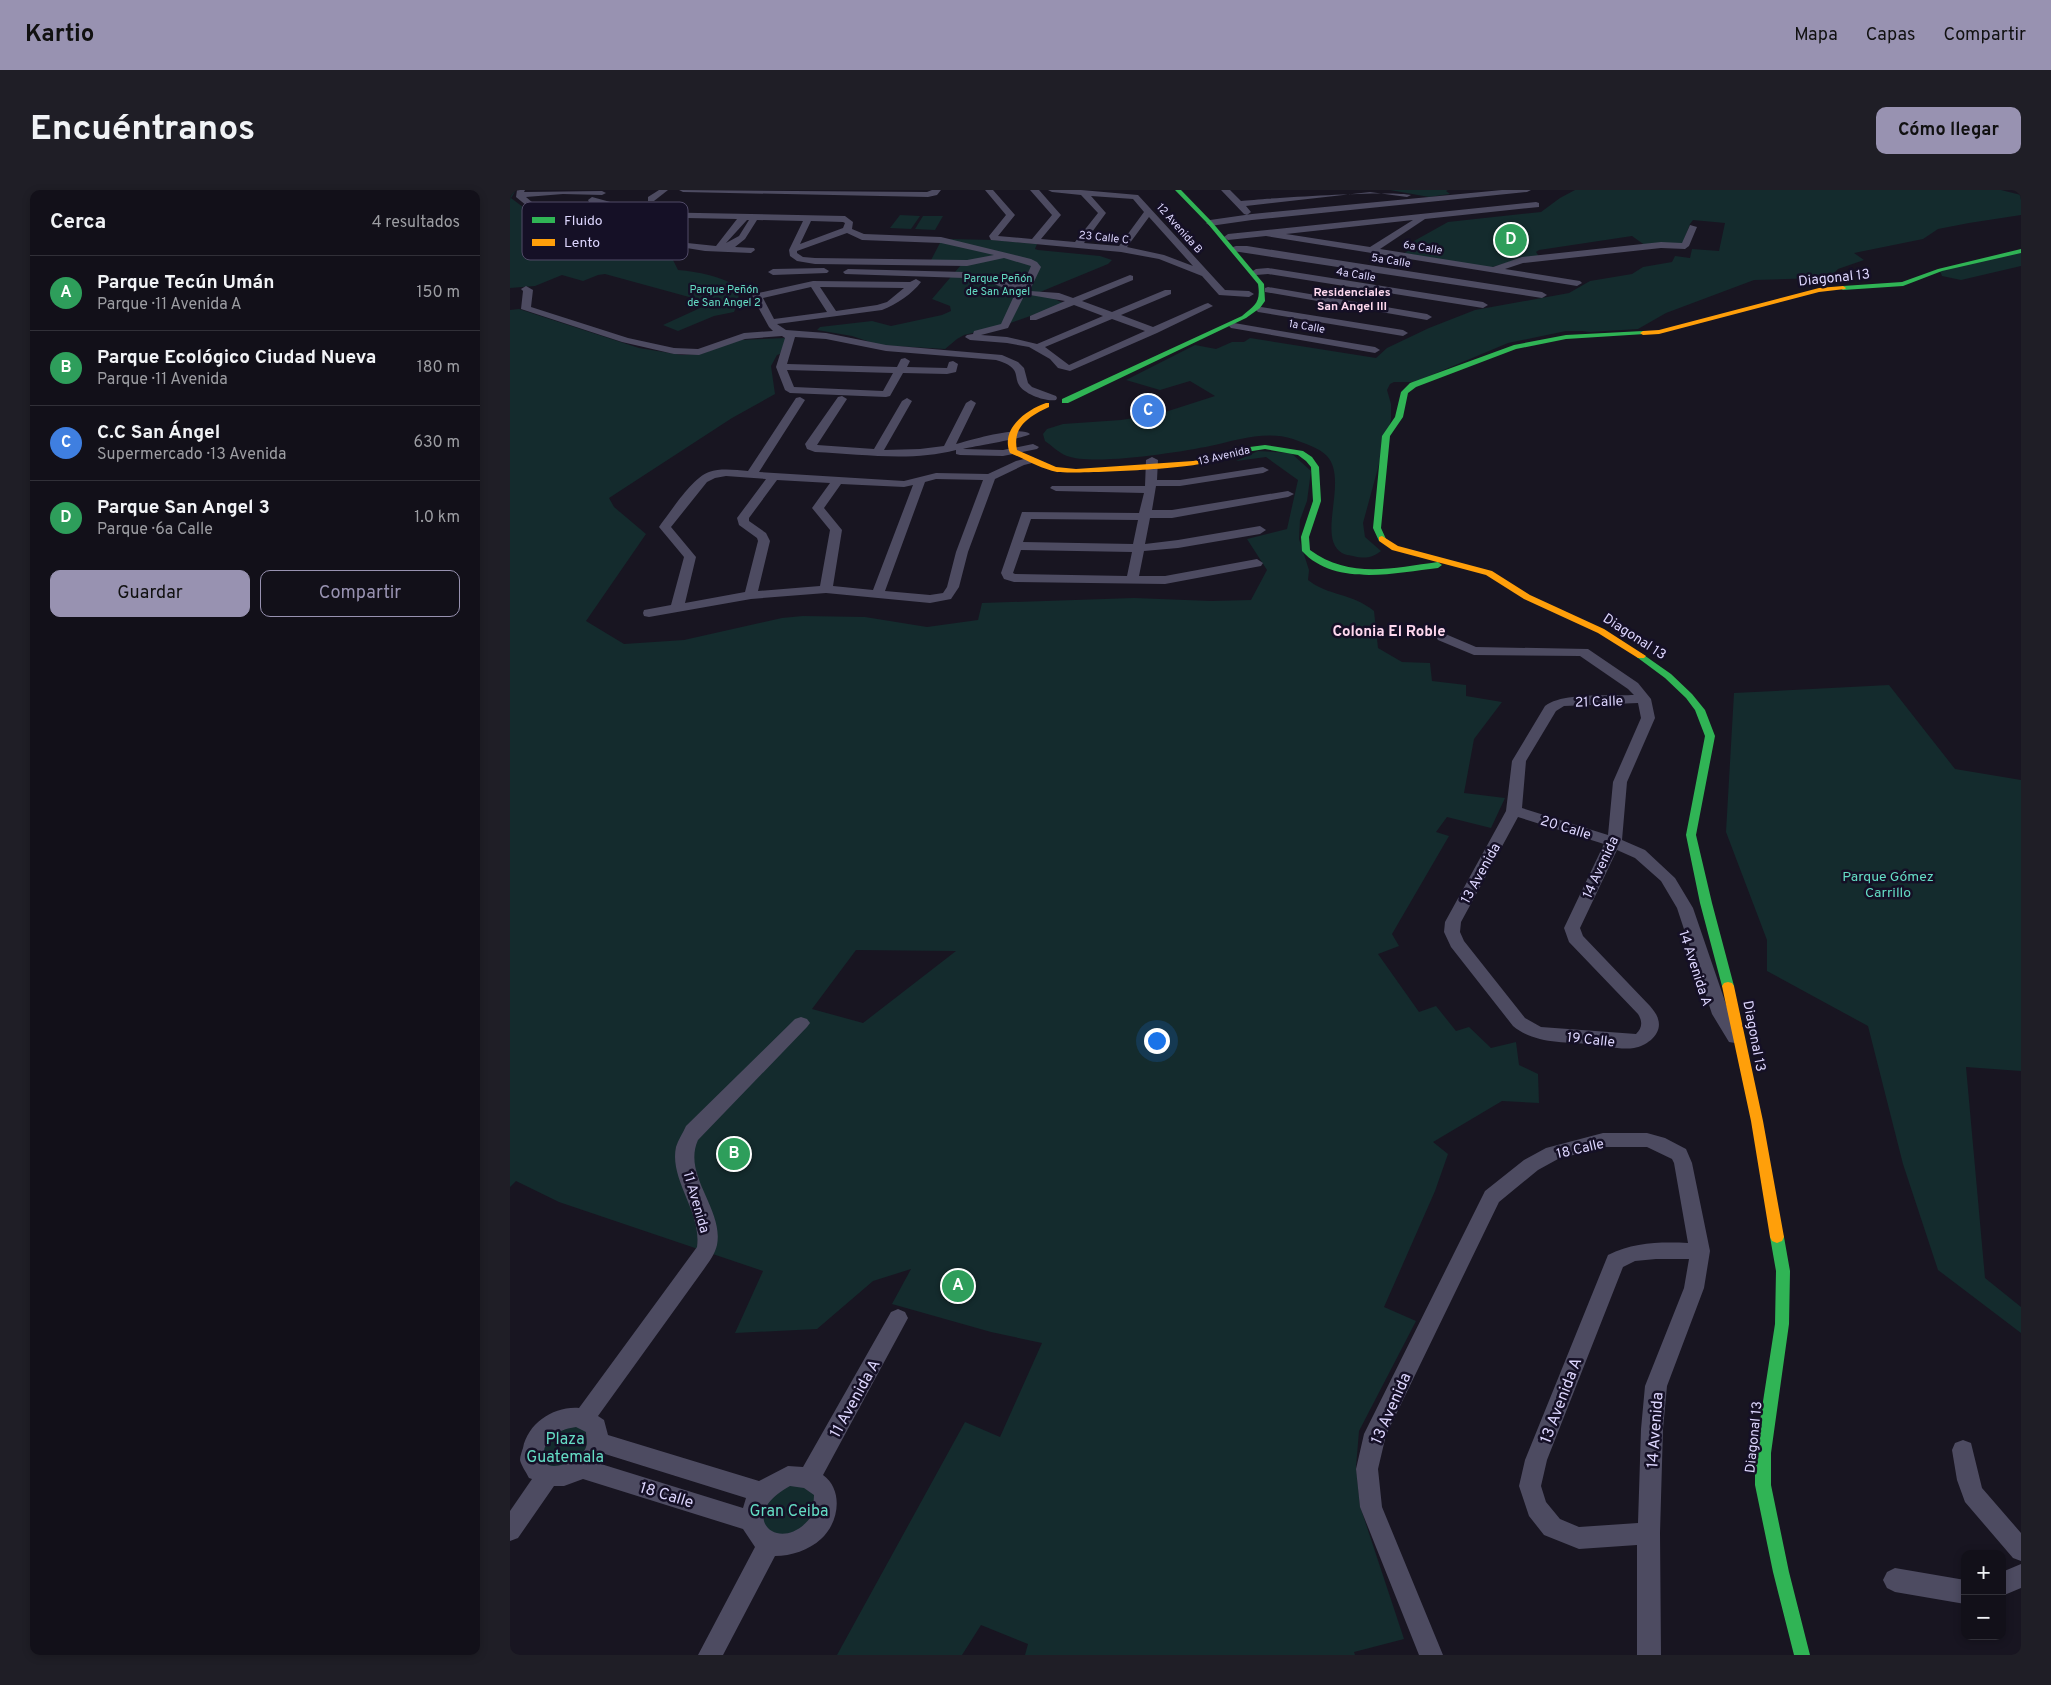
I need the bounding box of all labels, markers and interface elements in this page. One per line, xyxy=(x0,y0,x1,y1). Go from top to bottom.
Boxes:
text: Kartio xyxy=(25,20,94,50)
text: Mapa xyxy=(1794,24,1838,47)
text: Capas xyxy=(1866,24,1915,47)
text: Compartir xyxy=(1943,24,2026,47)
button: Cómo llegar xyxy=(1876,107,2021,154)
text: Encuéntranos xyxy=(30,108,255,152)
street label: 12 Avenida B xyxy=(1153,201,1205,256)
legend xyxy=(522,202,688,260)
text: Cerca xyxy=(50,209,106,236)
text: 4 resultados xyxy=(372,213,460,233)
text: Fluido xyxy=(564,213,603,230)
pin: D xyxy=(1495,221,1527,259)
street label: 23 Calle C xyxy=(1078,228,1130,248)
text: Lento xyxy=(564,235,600,252)
street label: 6a Calle xyxy=(1402,238,1444,258)
street label: 5a Calle xyxy=(1370,251,1412,271)
street label: 4a Calle xyxy=(1335,265,1377,285)
street label: Diagonal 13 xyxy=(1797,266,1871,291)
text: Parque Tecún Umán xyxy=(97,271,274,295)
park label: Parque Peñón de San Angel xyxy=(964,272,1032,299)
text: A xyxy=(60,283,72,303)
text: 150 m xyxy=(417,283,460,303)
park label: Parque Peñón de San Angel 2 xyxy=(687,283,761,310)
district label: Residenciales San Angel III xyxy=(1313,285,1391,315)
text: Parque · 11 Avenida A xyxy=(97,295,242,315)
street label: 1a Calle xyxy=(1288,317,1326,337)
text: Parque Ecológico Ciudad Nueva xyxy=(97,346,376,370)
text: B xyxy=(60,358,72,378)
text: 180 m xyxy=(417,358,460,378)
text: Parque · 11 Avenida xyxy=(97,370,228,390)
pin: C xyxy=(1132,392,1164,430)
text: C.C San Ángel xyxy=(97,421,220,445)
text: C xyxy=(61,433,71,453)
text: 630 m xyxy=(413,433,460,453)
street label: 13 Avenida xyxy=(1197,443,1252,469)
text: Supermercado · 13 Avenida xyxy=(97,445,286,465)
text: Parque San Angel 3 xyxy=(97,496,270,520)
text: D xyxy=(60,508,72,528)
text: 1.0 km xyxy=(414,508,460,528)
text: Parque · 6a Calle xyxy=(97,520,213,540)
button: Guardar xyxy=(50,570,250,617)
button: Compartir xyxy=(260,570,460,617)
street label: Diagonal 13 xyxy=(1599,610,1669,664)
district label: Colonia El Roble xyxy=(1332,623,1446,642)
street label: 21 Calle xyxy=(1575,693,1624,712)
street label: 20 Calle xyxy=(1538,813,1593,844)
street label: 14 Avenida xyxy=(1580,834,1623,901)
street label: 13 Avenida xyxy=(1458,840,1505,907)
park label: Parque Gómez Carrillo xyxy=(1842,869,1934,902)
street label: 14 Avenida A xyxy=(1674,928,1715,1009)
street label: Diagonal 13 xyxy=(1738,999,1769,1073)
your location xyxy=(1144,1028,1170,1054)
street label: 19 Calle xyxy=(1566,1030,1616,1051)
pin: B xyxy=(718,1135,750,1173)
street label: 18 Calle xyxy=(1555,1136,1606,1163)
street label: 11 Avenida xyxy=(679,1170,712,1235)
pin: A xyxy=(942,1267,974,1305)
street label: 13 Avenida A xyxy=(1536,1355,1587,1446)
street label: 11 Avenida A xyxy=(826,1356,886,1442)
street label: 13 Avenida xyxy=(1367,1370,1416,1448)
street label: 14 Avenida xyxy=(1643,1391,1669,1469)
street label: Diagonal 13 xyxy=(1742,1400,1767,1474)
park label: Plaza Guatemala xyxy=(526,1430,604,1468)
street label: 18 Calle xyxy=(637,1478,696,1514)
park label: Gran Ceiba xyxy=(749,1502,829,1522)
map controls xyxy=(1961,1550,2006,1640)
button: + xyxy=(1961,1550,2006,1595)
button: − xyxy=(1961,1595,2006,1640)

